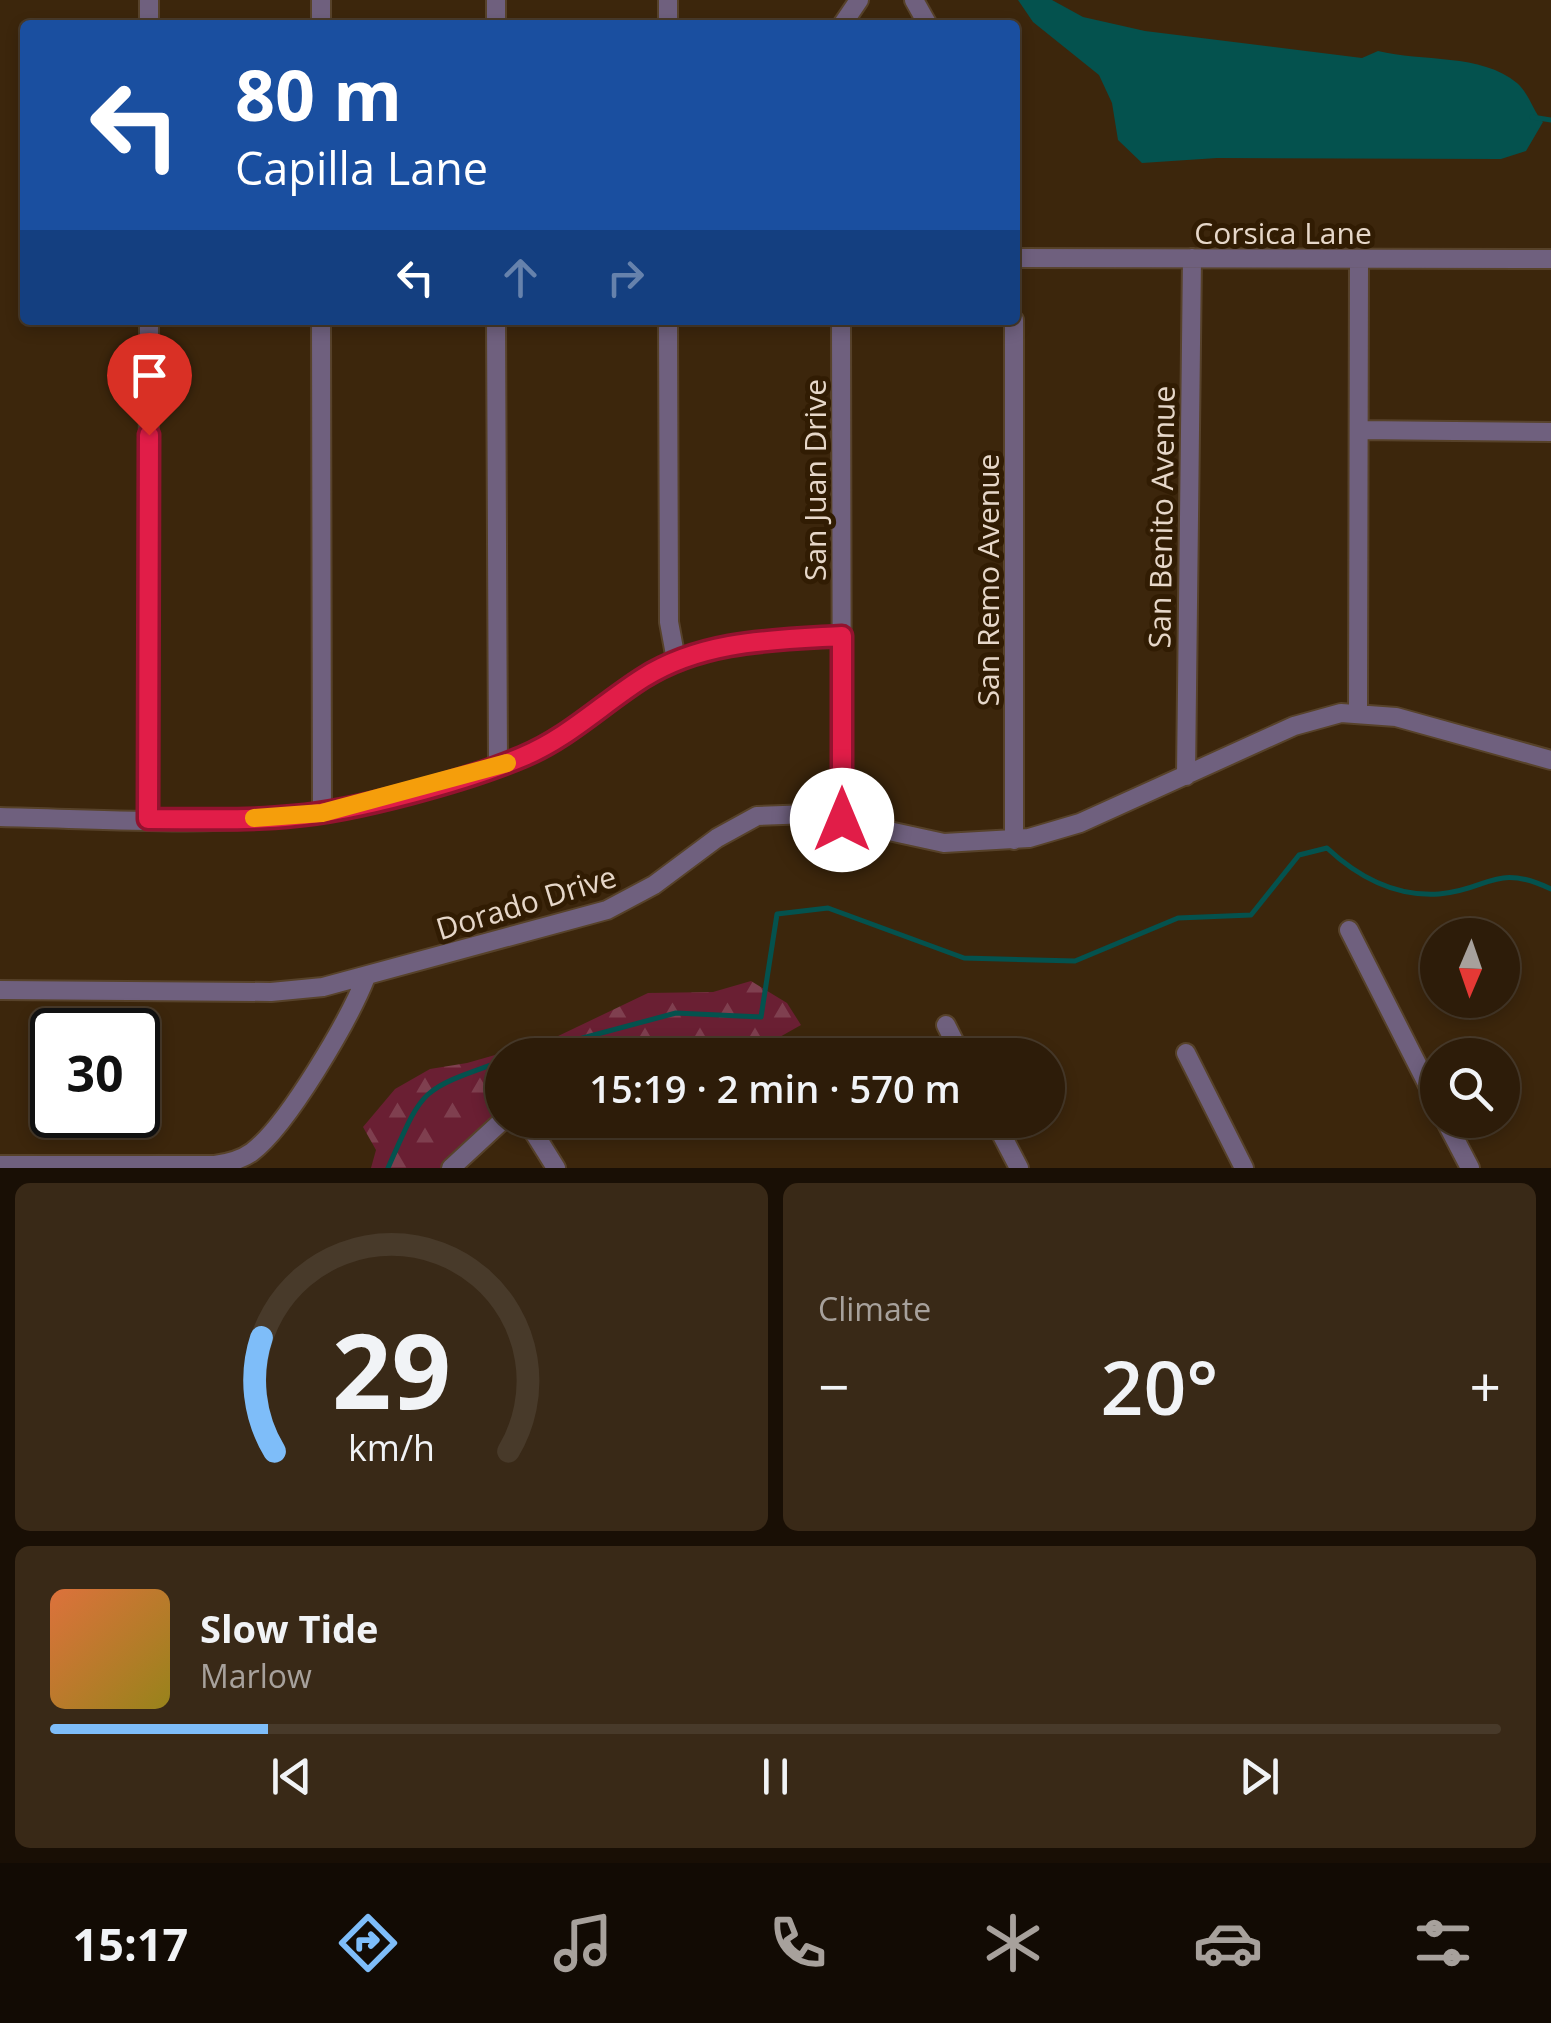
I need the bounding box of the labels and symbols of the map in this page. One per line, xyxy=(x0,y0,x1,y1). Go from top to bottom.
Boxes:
street label: Corsica Lane xyxy=(1194,212,1372,253)
pin xyxy=(107,333,192,436)
street label: San Juan Drive xyxy=(794,379,835,581)
street label: San Benito Avenue xyxy=(1138,385,1184,649)
street label: San Remo Avenue xyxy=(967,454,1008,706)
position arrow xyxy=(790,768,894,872)
street label: Dorado Drive xyxy=(431,855,621,949)
north arrow xyxy=(1420,918,1520,1018)
speed limit sign: 30 xyxy=(30,1008,160,1138)

